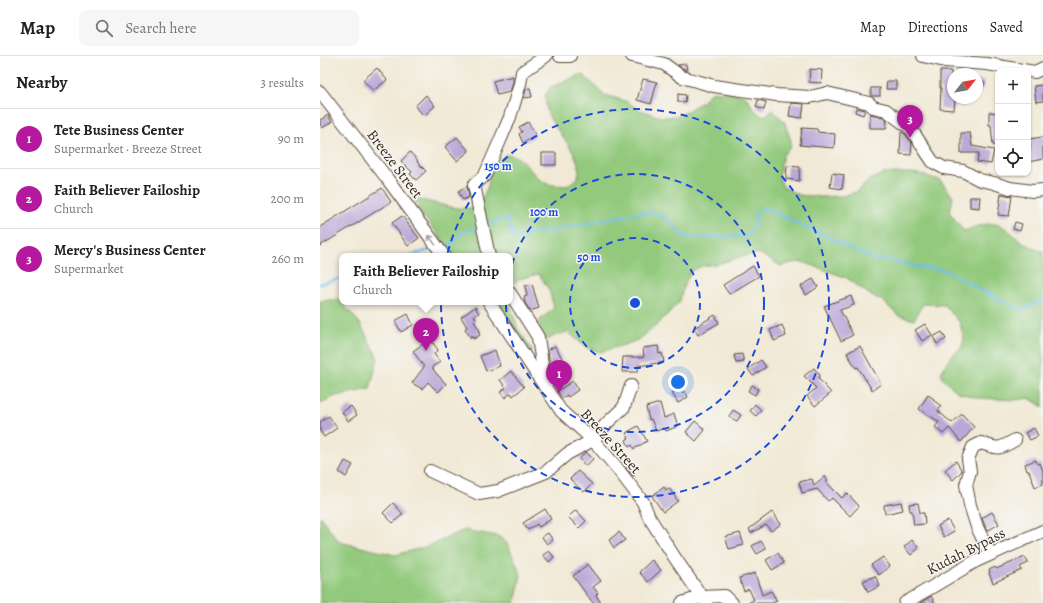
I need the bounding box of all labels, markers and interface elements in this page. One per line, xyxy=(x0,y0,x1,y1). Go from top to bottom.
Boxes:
search box xyxy=(79,10,359,46)
text: Map xyxy=(20,15,55,41)
icon: search xyxy=(93,17,115,39)
text: Search here xyxy=(125,18,197,38)
text: Map xyxy=(860,18,886,37)
text: Directions xyxy=(908,18,968,37)
text: Saved xyxy=(990,18,1023,37)
north arrow xyxy=(947,68,983,104)
map controls xyxy=(995,68,1031,176)
button: + xyxy=(995,68,1031,104)
text: Nearby xyxy=(16,71,67,94)
text: 3 results xyxy=(260,74,304,91)
button: − xyxy=(995,104,1031,140)
pin: 3 xyxy=(897,105,923,138)
text: Tete Business Center xyxy=(54,120,184,140)
street label: Breeze Street xyxy=(363,126,427,203)
text: 1 xyxy=(27,130,31,147)
text: 90 m xyxy=(278,130,304,147)
text: Supermarket · Breeze Street xyxy=(54,140,202,157)
button: locate xyxy=(995,140,1031,176)
text: 150 m xyxy=(484,158,512,174)
text: Faith Believer Failoship xyxy=(54,180,200,200)
text: 2 xyxy=(26,190,32,207)
text: 200 m xyxy=(271,190,304,207)
text: Church xyxy=(54,200,93,217)
text: 100 m xyxy=(530,204,558,220)
one-way arrow xyxy=(428,234,436,245)
text: Mercy's Business Center xyxy=(54,240,206,260)
text: 50 m xyxy=(577,249,601,265)
text: 3 xyxy=(26,250,32,267)
text: 260 m xyxy=(271,250,304,267)
popup xyxy=(339,253,513,305)
text: Supermarket xyxy=(54,260,124,277)
text: Faith Believer Failoship xyxy=(353,261,499,281)
text: Church xyxy=(353,281,392,298)
centre of rings xyxy=(628,296,642,310)
pin: 2 xyxy=(413,318,439,351)
pin: 1 xyxy=(546,360,572,393)
your location xyxy=(668,372,688,392)
street label: Breeze Street xyxy=(576,404,646,478)
street label: Kudah Bypass xyxy=(923,523,1009,579)

